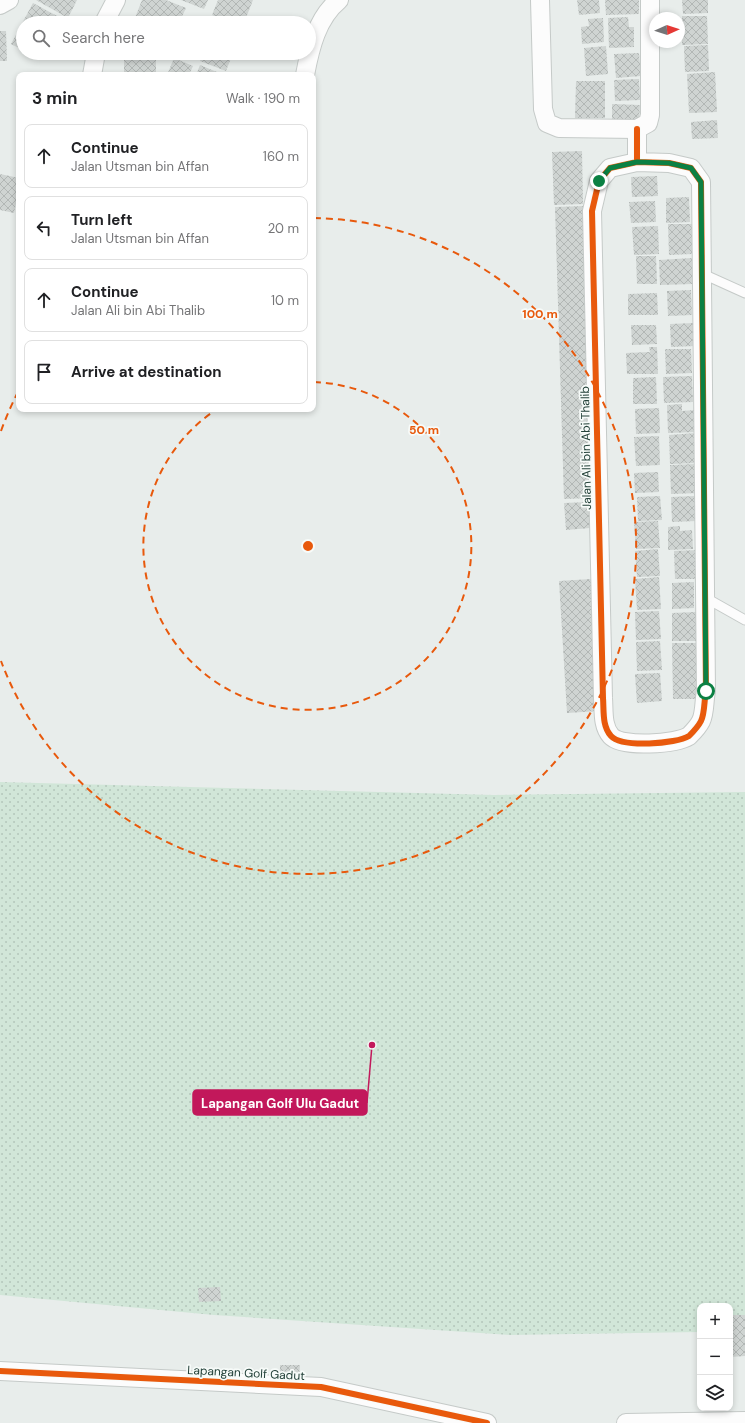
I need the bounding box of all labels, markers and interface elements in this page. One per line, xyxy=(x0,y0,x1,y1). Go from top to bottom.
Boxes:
north arrow xyxy=(649,12,685,48)
search box xyxy=(16,16,316,60)
icon: search xyxy=(30,27,52,49)
text: Search here xyxy=(62,28,145,48)
text: 3 min xyxy=(32,87,77,109)
text: Walk · 190 m xyxy=(226,90,300,107)
text: Continue xyxy=(71,138,139,158)
icon: ahead xyxy=(33,145,55,167)
text: 160 m xyxy=(263,148,299,165)
text: Jalan Utsman bin Affan xyxy=(71,158,209,175)
route end xyxy=(590,172,608,190)
text: Turn left xyxy=(71,210,132,230)
icon: left xyxy=(33,217,55,239)
text: 20 m xyxy=(268,220,299,237)
text: Jalan Utsman bin Affan xyxy=(71,230,209,247)
text: Continue xyxy=(71,282,139,302)
icon: ahead xyxy=(33,289,55,311)
text: 10 m xyxy=(271,292,299,309)
text: Jalan Ali bin Abi Thalib xyxy=(71,302,205,319)
text: 100 m xyxy=(522,306,558,322)
icon: arrive xyxy=(33,361,55,383)
text: Arrive at destination xyxy=(71,362,222,382)
street label: Jalan Ali bin Abi Thalib xyxy=(577,386,595,510)
text: 50 m xyxy=(409,422,439,438)
centre of rings xyxy=(301,539,315,553)
route start xyxy=(697,682,715,700)
callout: Lapangan Golf Ulu Gadut xyxy=(193,1090,367,1115)
text: Lapangan Golf Ulu Gadut xyxy=(201,1095,359,1112)
map controls xyxy=(697,1303,733,1411)
button: + xyxy=(697,1303,733,1339)
button: − xyxy=(697,1339,733,1375)
street label: Lapangan Golf Gadut xyxy=(187,1362,306,1384)
button: layers xyxy=(697,1375,733,1411)

